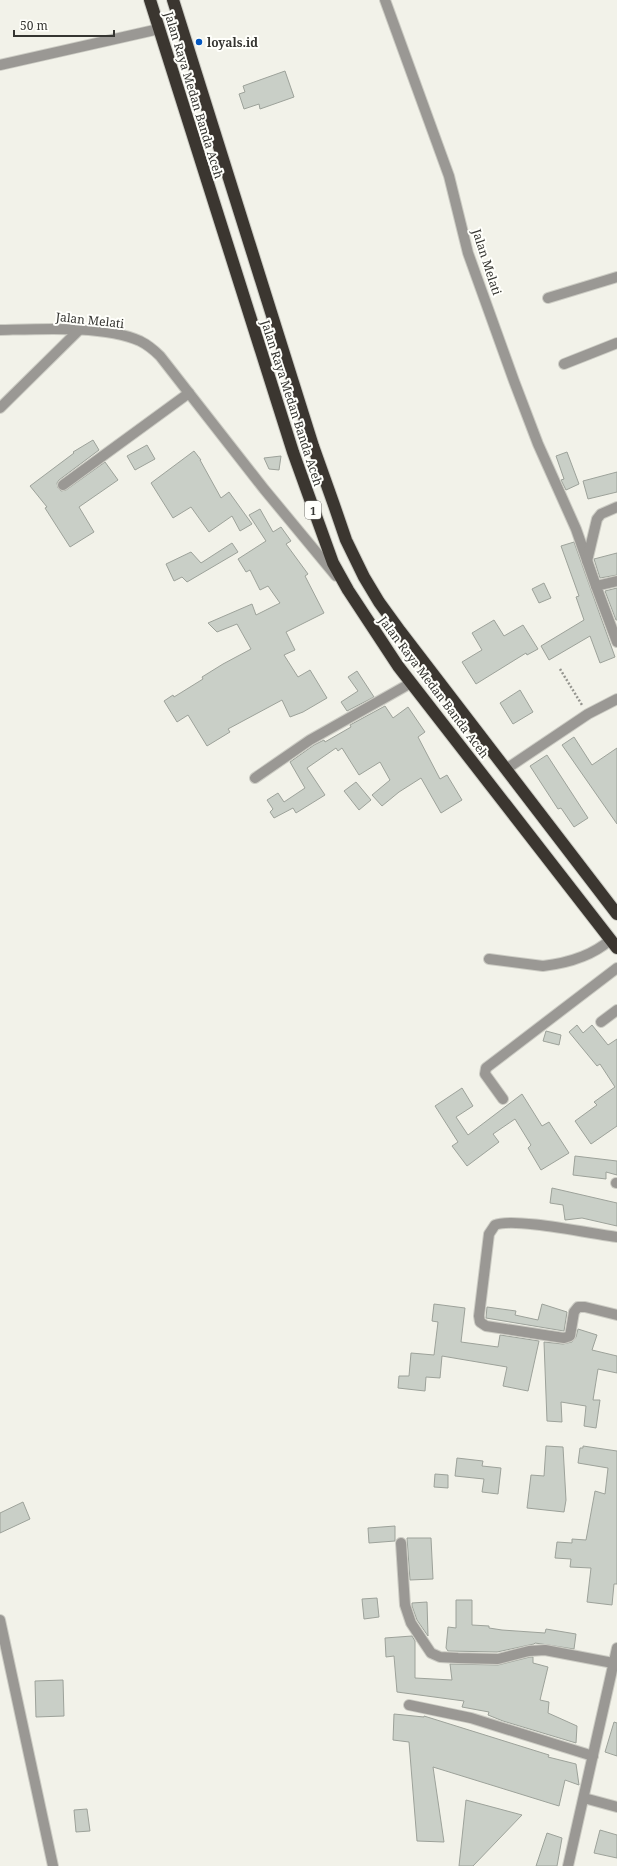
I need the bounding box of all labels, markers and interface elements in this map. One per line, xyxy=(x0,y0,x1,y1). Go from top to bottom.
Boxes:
street label: Jalan Raya Medan Banda Aceh xyxy=(160,8,228,181)
scale bar xyxy=(14,12,114,38)
text: 50 m xyxy=(20,17,48,34)
place label: loyals.id xyxy=(207,34,258,51)
marker: loyals.id xyxy=(194,37,204,47)
street label: Jalan Melati xyxy=(468,226,506,297)
street label: Jalan Melati xyxy=(54,308,125,332)
street label: Jalan Raya Medan Banda Aceh xyxy=(257,317,327,489)
road number: 1 xyxy=(305,501,321,519)
street label: Jalan Raya Medan Banda Aceh xyxy=(374,612,493,762)

